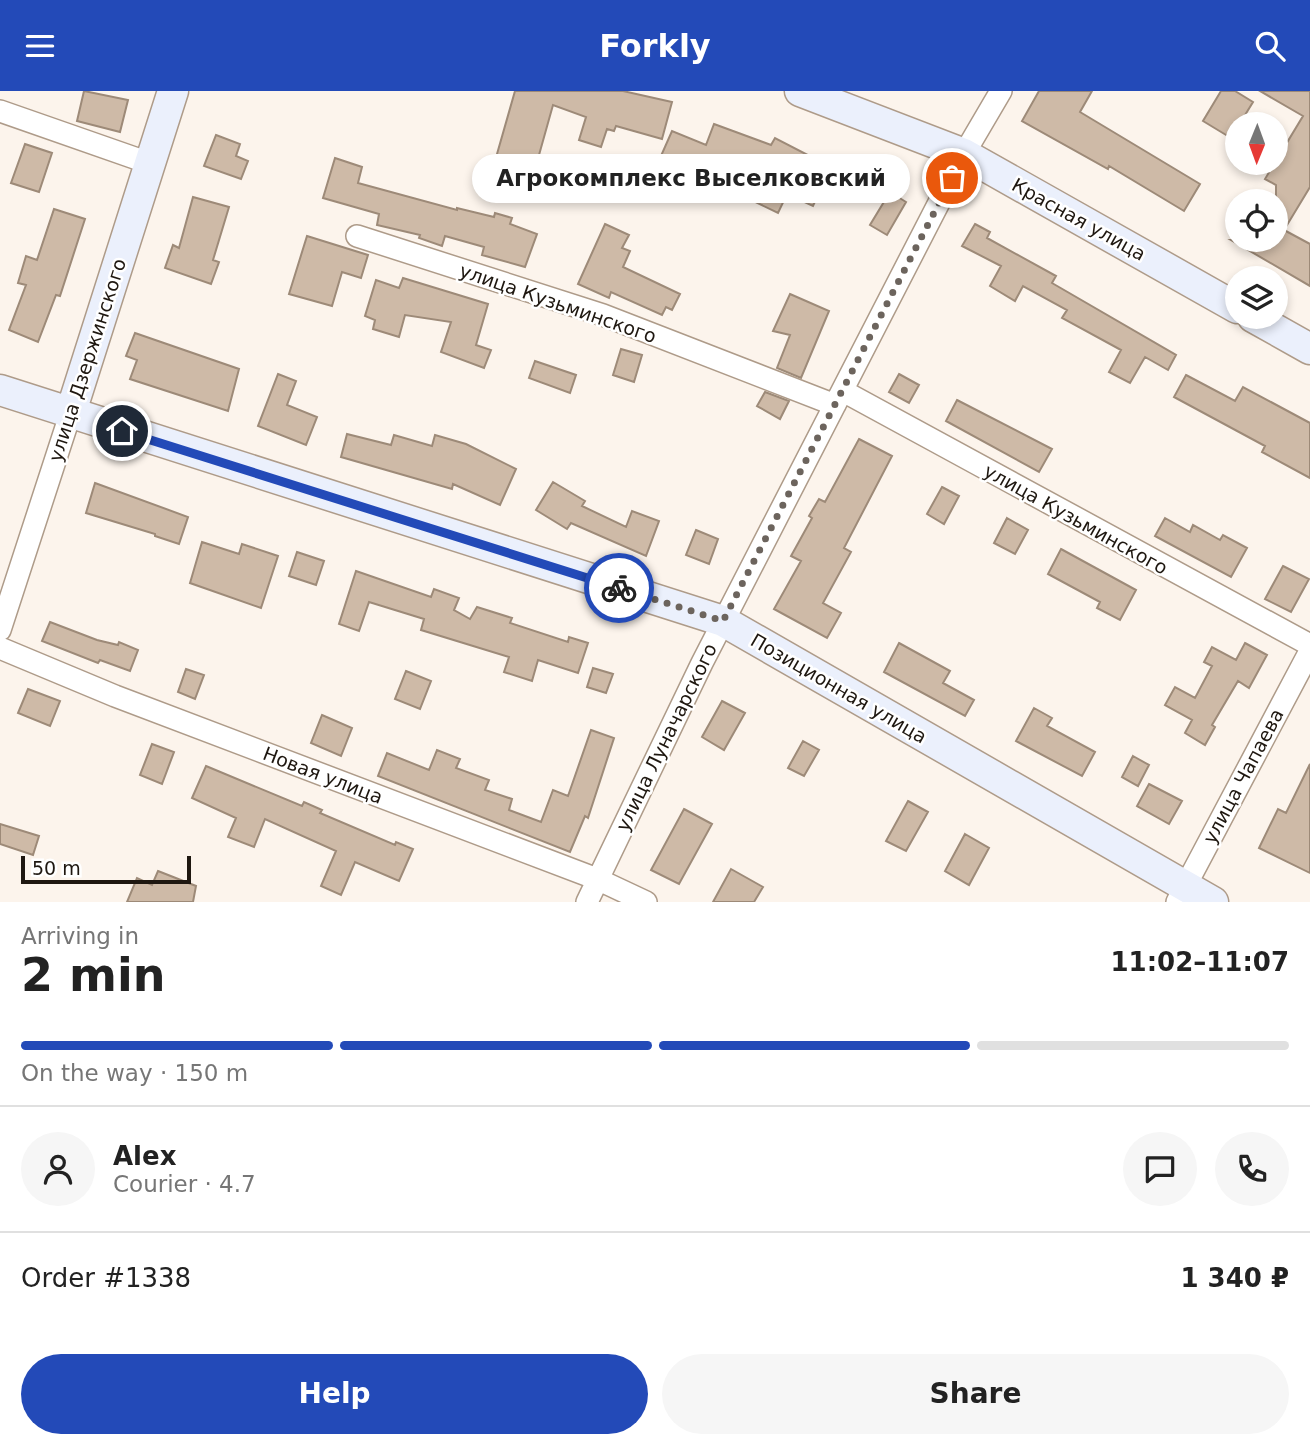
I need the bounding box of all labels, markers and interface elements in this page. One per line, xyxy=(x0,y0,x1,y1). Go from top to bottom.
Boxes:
icon: menu xyxy=(21,27,59,65)
text: Forkly xyxy=(599,27,711,65)
icon: search xyxy=(1251,27,1289,65)
north arrow xyxy=(1225,112,1288,175)
map controls xyxy=(1225,112,1288,329)
pin xyxy=(922,148,982,208)
callout: Агрокомплекс Выселковский xyxy=(472,153,910,203)
icon: bag xyxy=(933,159,971,197)
text: Агрокомплекс Выселковский xyxy=(496,165,886,191)
street label: Красная улица xyxy=(1008,173,1150,265)
button: locate xyxy=(1225,189,1288,252)
street label: улица Дзержинского xyxy=(44,256,130,464)
street label: улица Кузьминского xyxy=(457,259,659,347)
button: layers xyxy=(1225,266,1288,329)
pin xyxy=(92,401,152,461)
icon: home xyxy=(103,412,141,450)
street label: улица Кузьминского xyxy=(980,459,1172,579)
courier xyxy=(584,553,654,623)
icon: bike xyxy=(600,569,638,607)
street label: Позиционная улица xyxy=(747,629,931,747)
street label: улица Луначарского xyxy=(611,640,721,834)
street label: улица Чапаева xyxy=(1198,705,1288,847)
street label: Новая улица xyxy=(260,742,386,808)
scale bar xyxy=(21,853,191,885)
text: 50 m xyxy=(32,857,81,879)
text: Arriving in xyxy=(21,923,139,949)
text: 11:02–11:07 xyxy=(1110,947,1289,977)
text: 2 min xyxy=(21,948,165,1002)
text: On the way · 150 m xyxy=(21,1060,248,1086)
button: person xyxy=(21,1132,95,1206)
button: chat xyxy=(1123,1132,1197,1206)
button: phone xyxy=(1215,1132,1289,1206)
text: Alex xyxy=(113,1141,176,1171)
text: Courier · 4.7 xyxy=(113,1171,256,1197)
text: Order #1338 xyxy=(21,1263,191,1293)
text: 1 340 ₽ xyxy=(1180,1263,1289,1293)
button: Help xyxy=(21,1354,648,1434)
button: Share xyxy=(662,1354,1289,1434)

